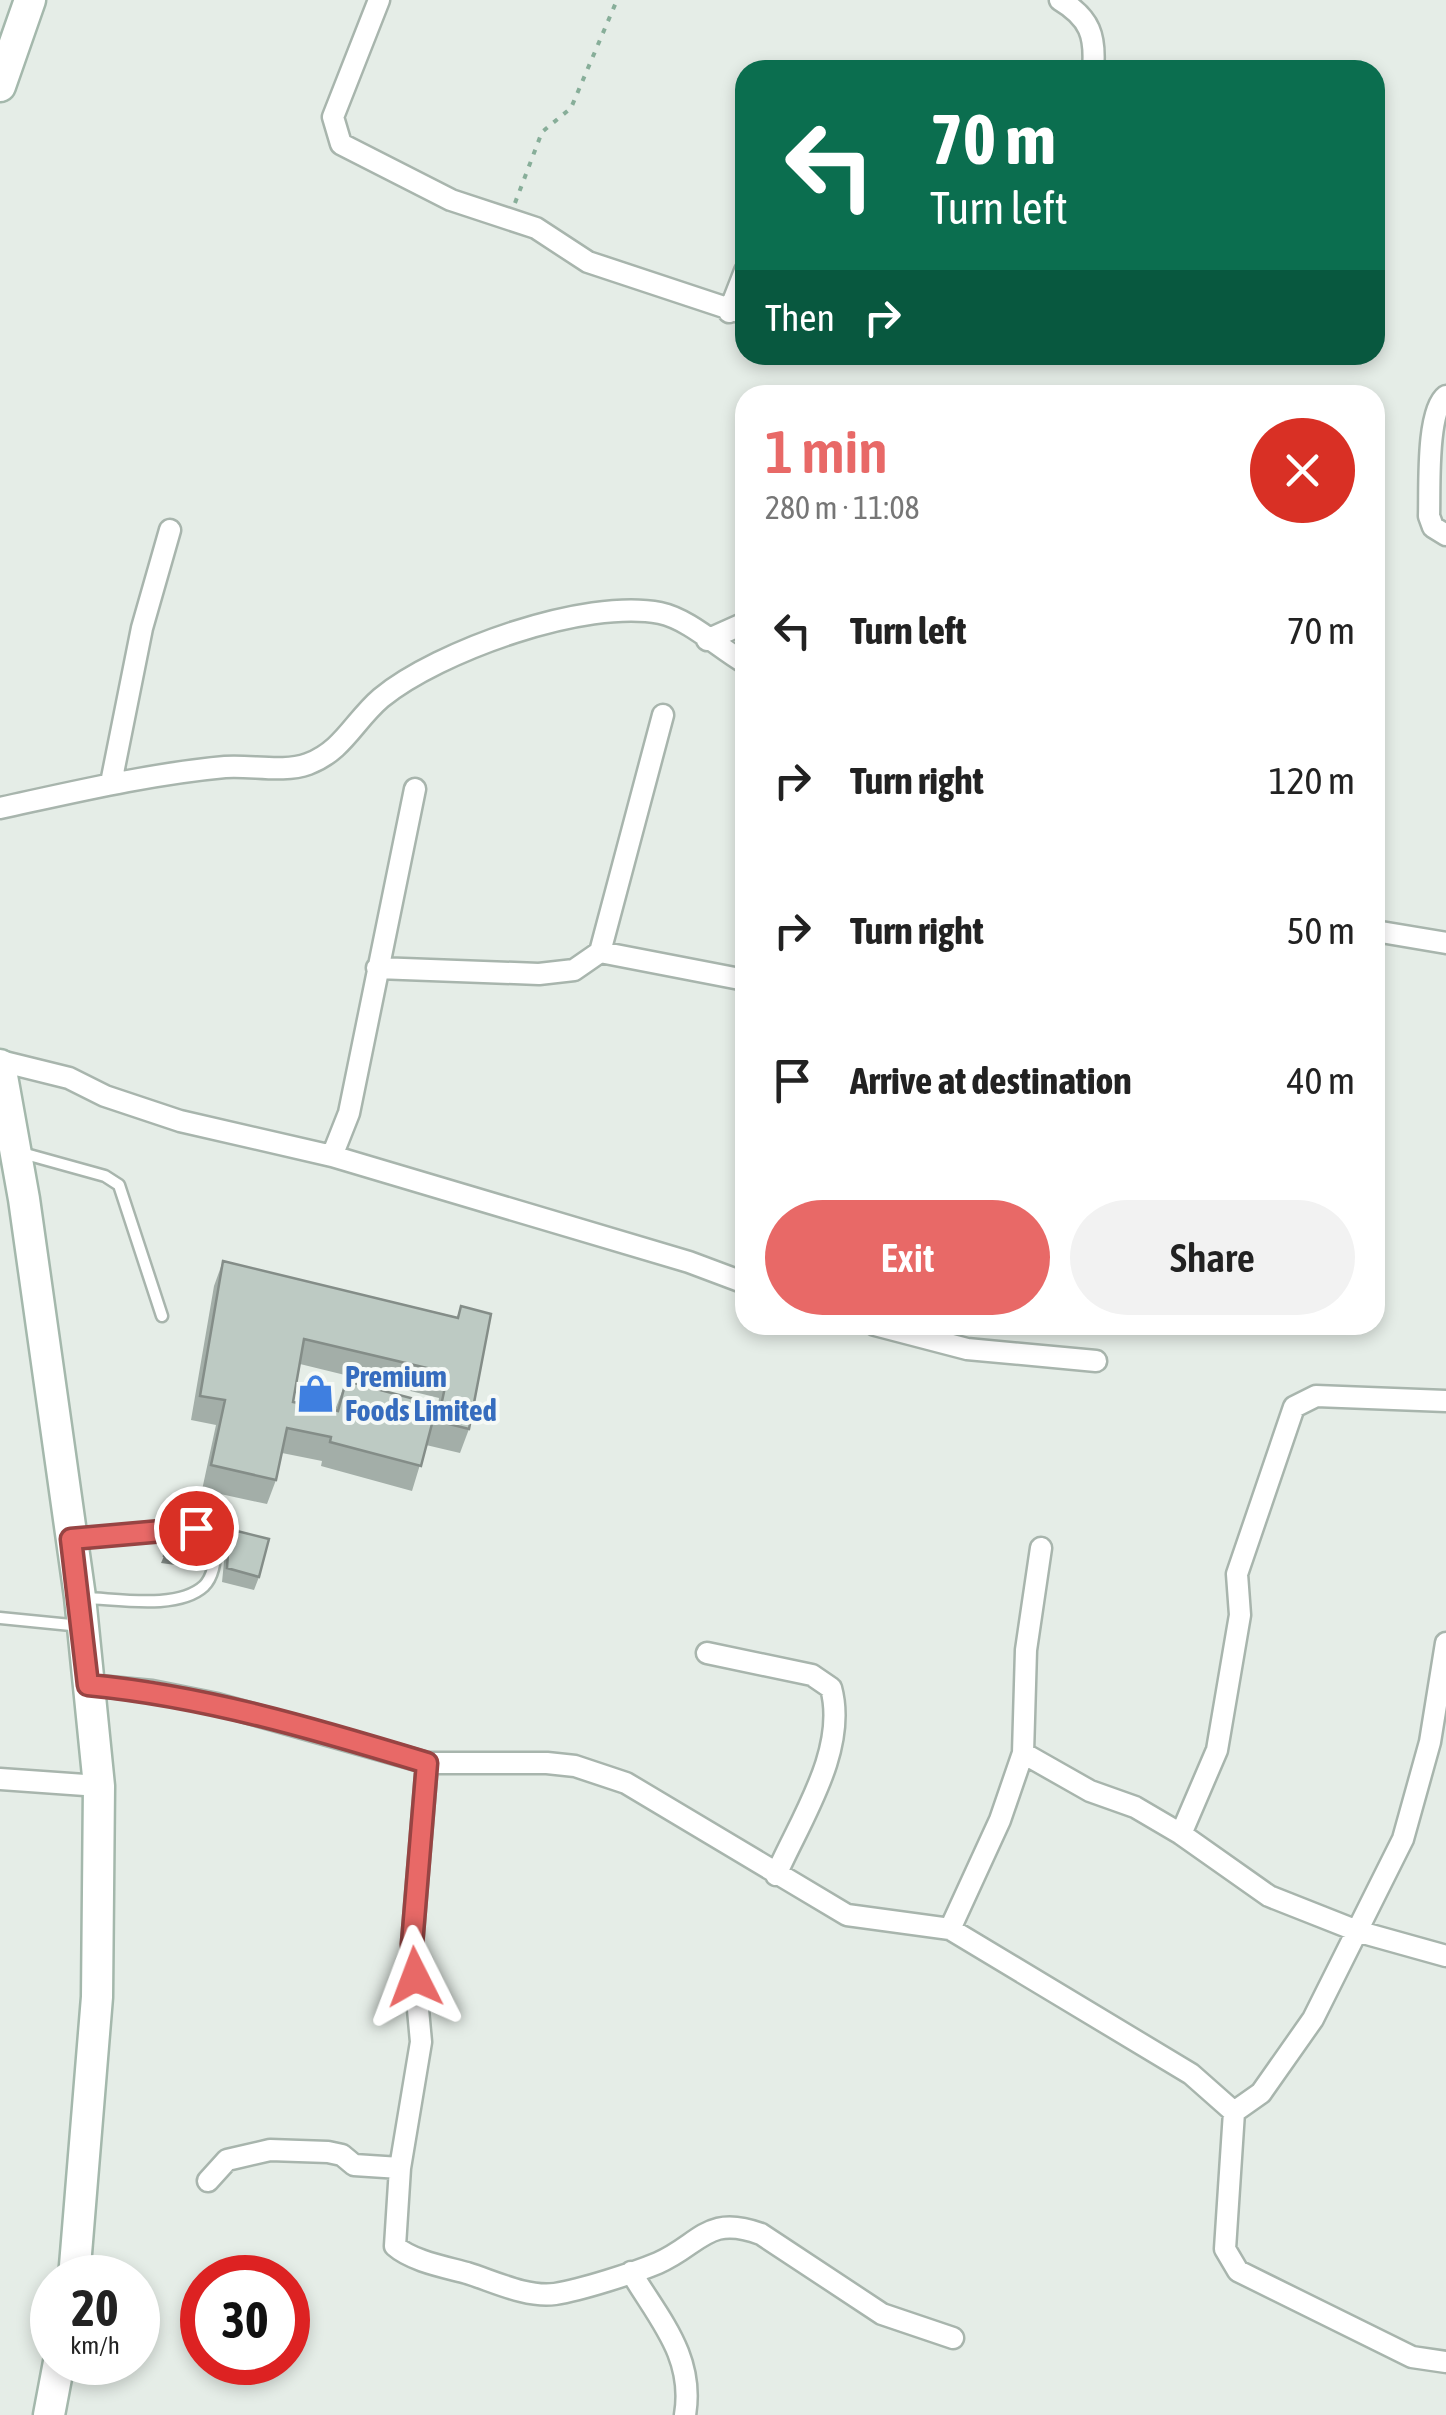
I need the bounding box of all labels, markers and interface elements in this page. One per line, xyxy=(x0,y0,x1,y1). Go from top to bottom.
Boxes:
text: 70 m xyxy=(930,99,1056,179)
icon: left xyxy=(765,100,895,230)
text: Turn left xyxy=(930,182,1068,234)
icon: right xyxy=(855,290,910,345)
text: Then xyxy=(765,296,835,339)
text: 1 min xyxy=(765,417,888,486)
button: close xyxy=(1250,418,1355,523)
text: 280 m · 11:08 xyxy=(765,489,920,526)
icon: left xyxy=(765,603,820,658)
text: Turn left xyxy=(850,609,966,652)
text: 70 m xyxy=(1287,609,1355,652)
icon: right xyxy=(765,753,820,808)
text: Turn right xyxy=(850,759,984,802)
text: 120 m xyxy=(1269,759,1355,802)
icon: right xyxy=(765,903,820,958)
text: Turn right xyxy=(850,909,984,952)
text: 50 m xyxy=(1287,909,1355,952)
icon: arrive xyxy=(765,1053,820,1108)
text: Arrive at destination xyxy=(850,1059,1132,1102)
text: 40 m xyxy=(1287,1059,1355,1102)
button: Exit xyxy=(765,1200,1050,1315)
button: Share xyxy=(1070,1200,1355,1315)
place label: Premium Foods Limited xyxy=(345,1359,497,1427)
shop icon: Premium Foods Limited xyxy=(294,1373,336,1415)
pin xyxy=(154,1486,239,1571)
icon: arrive xyxy=(169,1501,224,1556)
position arrow xyxy=(363,1925,467,2029)
speed limit sign: 30 xyxy=(180,2255,310,2385)
text: 20 xyxy=(71,2279,118,2337)
text: km/h xyxy=(70,2331,120,2359)

